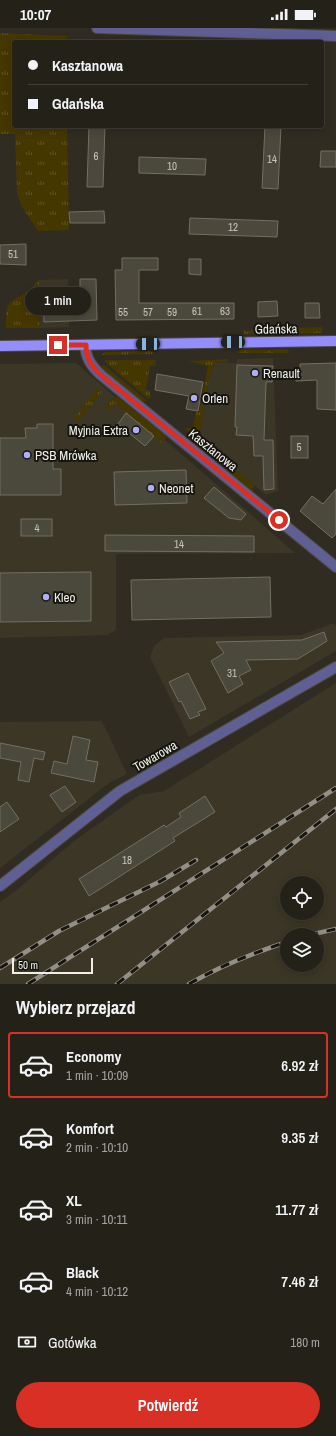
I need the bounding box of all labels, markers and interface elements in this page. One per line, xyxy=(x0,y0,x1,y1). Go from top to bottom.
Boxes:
text: 10:07 xyxy=(20,4,51,25)
text: Kasztanowa xyxy=(52,55,123,76)
text: Gdańska xyxy=(52,93,104,114)
house number: 6 xyxy=(93,149,99,163)
house number: 14 xyxy=(267,152,277,166)
house number: 10 xyxy=(167,159,177,173)
house number: 12 xyxy=(228,220,238,234)
house number: 51 xyxy=(8,247,18,261)
callout: 1 min xyxy=(25,287,91,315)
text: 1 min xyxy=(44,292,72,309)
house number: 61 xyxy=(192,304,202,318)
house number: 63 xyxy=(220,304,230,318)
house number: 55 xyxy=(118,305,128,319)
house number: 57 xyxy=(143,305,153,319)
house number: 59 xyxy=(167,305,177,319)
street label: Gdańska xyxy=(255,320,298,338)
route end xyxy=(49,336,67,354)
car xyxy=(221,336,245,348)
car xyxy=(136,338,160,350)
place label: Renault xyxy=(263,365,300,382)
marker: Renault xyxy=(250,368,260,378)
place label: Orlen xyxy=(202,390,228,407)
marker: Orlen xyxy=(189,393,199,403)
place label: Myjnia Extra xyxy=(69,422,128,439)
marker: Myjnia Extra xyxy=(131,425,141,435)
street label: Kasztanowa xyxy=(185,425,241,475)
house number: 5 xyxy=(296,440,302,454)
place label: PSB Mrówka xyxy=(35,447,97,464)
marker: PSB Mrówka xyxy=(22,450,32,460)
place label: Neonet xyxy=(159,480,193,497)
marker: Neonet xyxy=(146,483,156,493)
route start xyxy=(270,511,288,529)
house number: 4 xyxy=(34,521,40,535)
house number: 14 xyxy=(174,537,184,551)
place label: Kleo xyxy=(54,589,75,606)
marker: Kleo xyxy=(41,592,51,602)
house number: 31 xyxy=(227,666,237,680)
street label: Towarowa xyxy=(130,737,180,775)
house number: 18 xyxy=(122,853,132,867)
map controls xyxy=(280,876,324,972)
button: locate xyxy=(280,876,324,920)
button: layers xyxy=(280,928,324,972)
scale bar xyxy=(12,956,93,975)
text: 50 m xyxy=(18,958,38,972)
text: Wybierz przejazd xyxy=(16,995,136,1020)
text: Economy xyxy=(66,1046,121,1067)
icon: car xyxy=(18,1047,54,1083)
text: 6.92 zł xyxy=(281,1055,318,1076)
text: 1 min · 10:09 xyxy=(66,1067,128,1084)
text: Komfort xyxy=(66,1118,114,1139)
icon: car xyxy=(18,1119,54,1155)
text: 9.35 zł xyxy=(281,1127,318,1148)
text: 2 min · 10:10 xyxy=(66,1139,128,1156)
text: XL xyxy=(66,1190,82,1211)
icon: car xyxy=(18,1191,54,1227)
text: 11.77 zł xyxy=(275,1199,318,1220)
text: 3 min · 10:11 xyxy=(66,1211,127,1228)
text: Black xyxy=(66,1262,99,1283)
icon: car xyxy=(18,1263,54,1299)
text: 7.46 zł xyxy=(281,1271,318,1292)
text: 4 min · 10:12 xyxy=(66,1283,128,1300)
icon: cash xyxy=(16,1331,38,1353)
text: Gotówka xyxy=(48,1332,97,1353)
text: 180 m xyxy=(290,1334,320,1351)
button: Potwierdź xyxy=(16,1382,320,1428)

